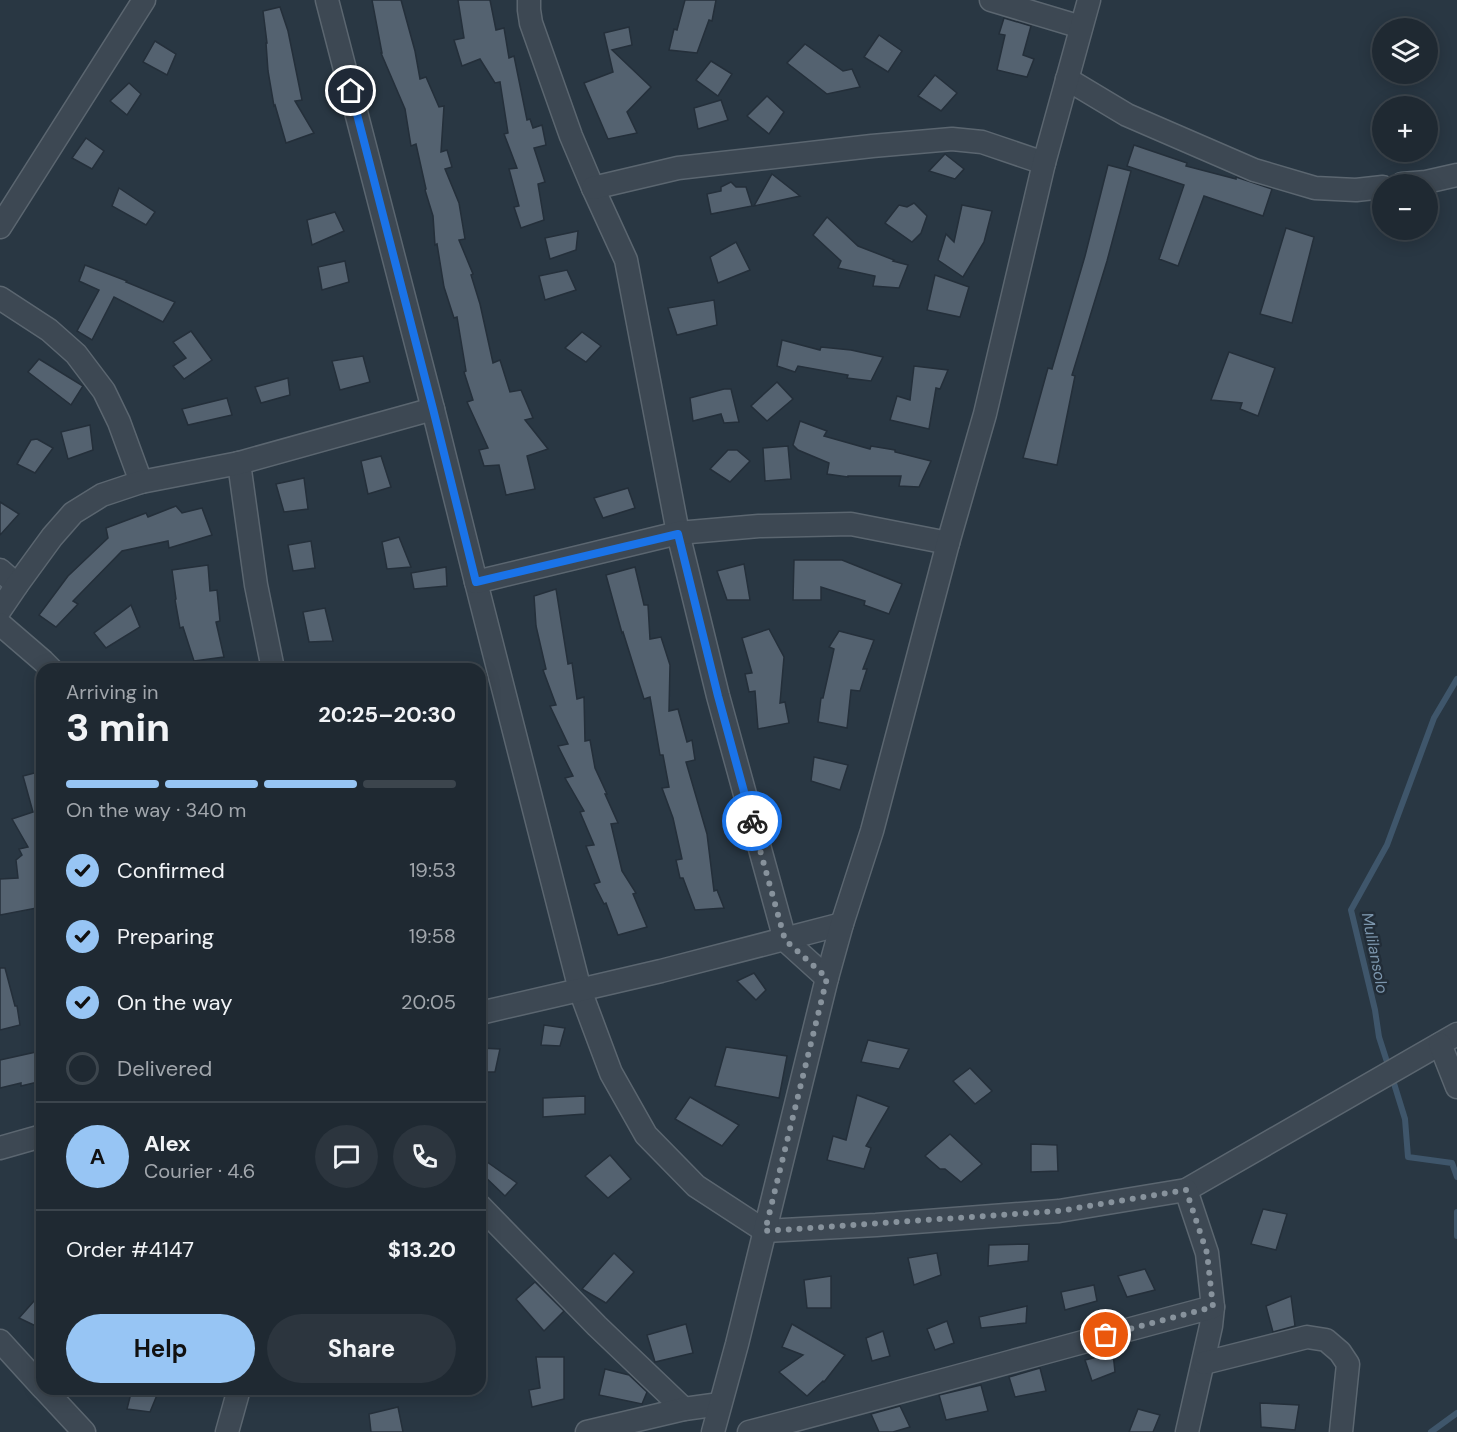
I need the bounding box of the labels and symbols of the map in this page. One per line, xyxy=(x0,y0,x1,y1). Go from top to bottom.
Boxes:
pin xyxy=(325,65,376,116)
courier xyxy=(722,791,782,851)
water label: Mulilansolo xyxy=(1357,911,1393,995)
pin xyxy=(1080,1309,1131,1360)

